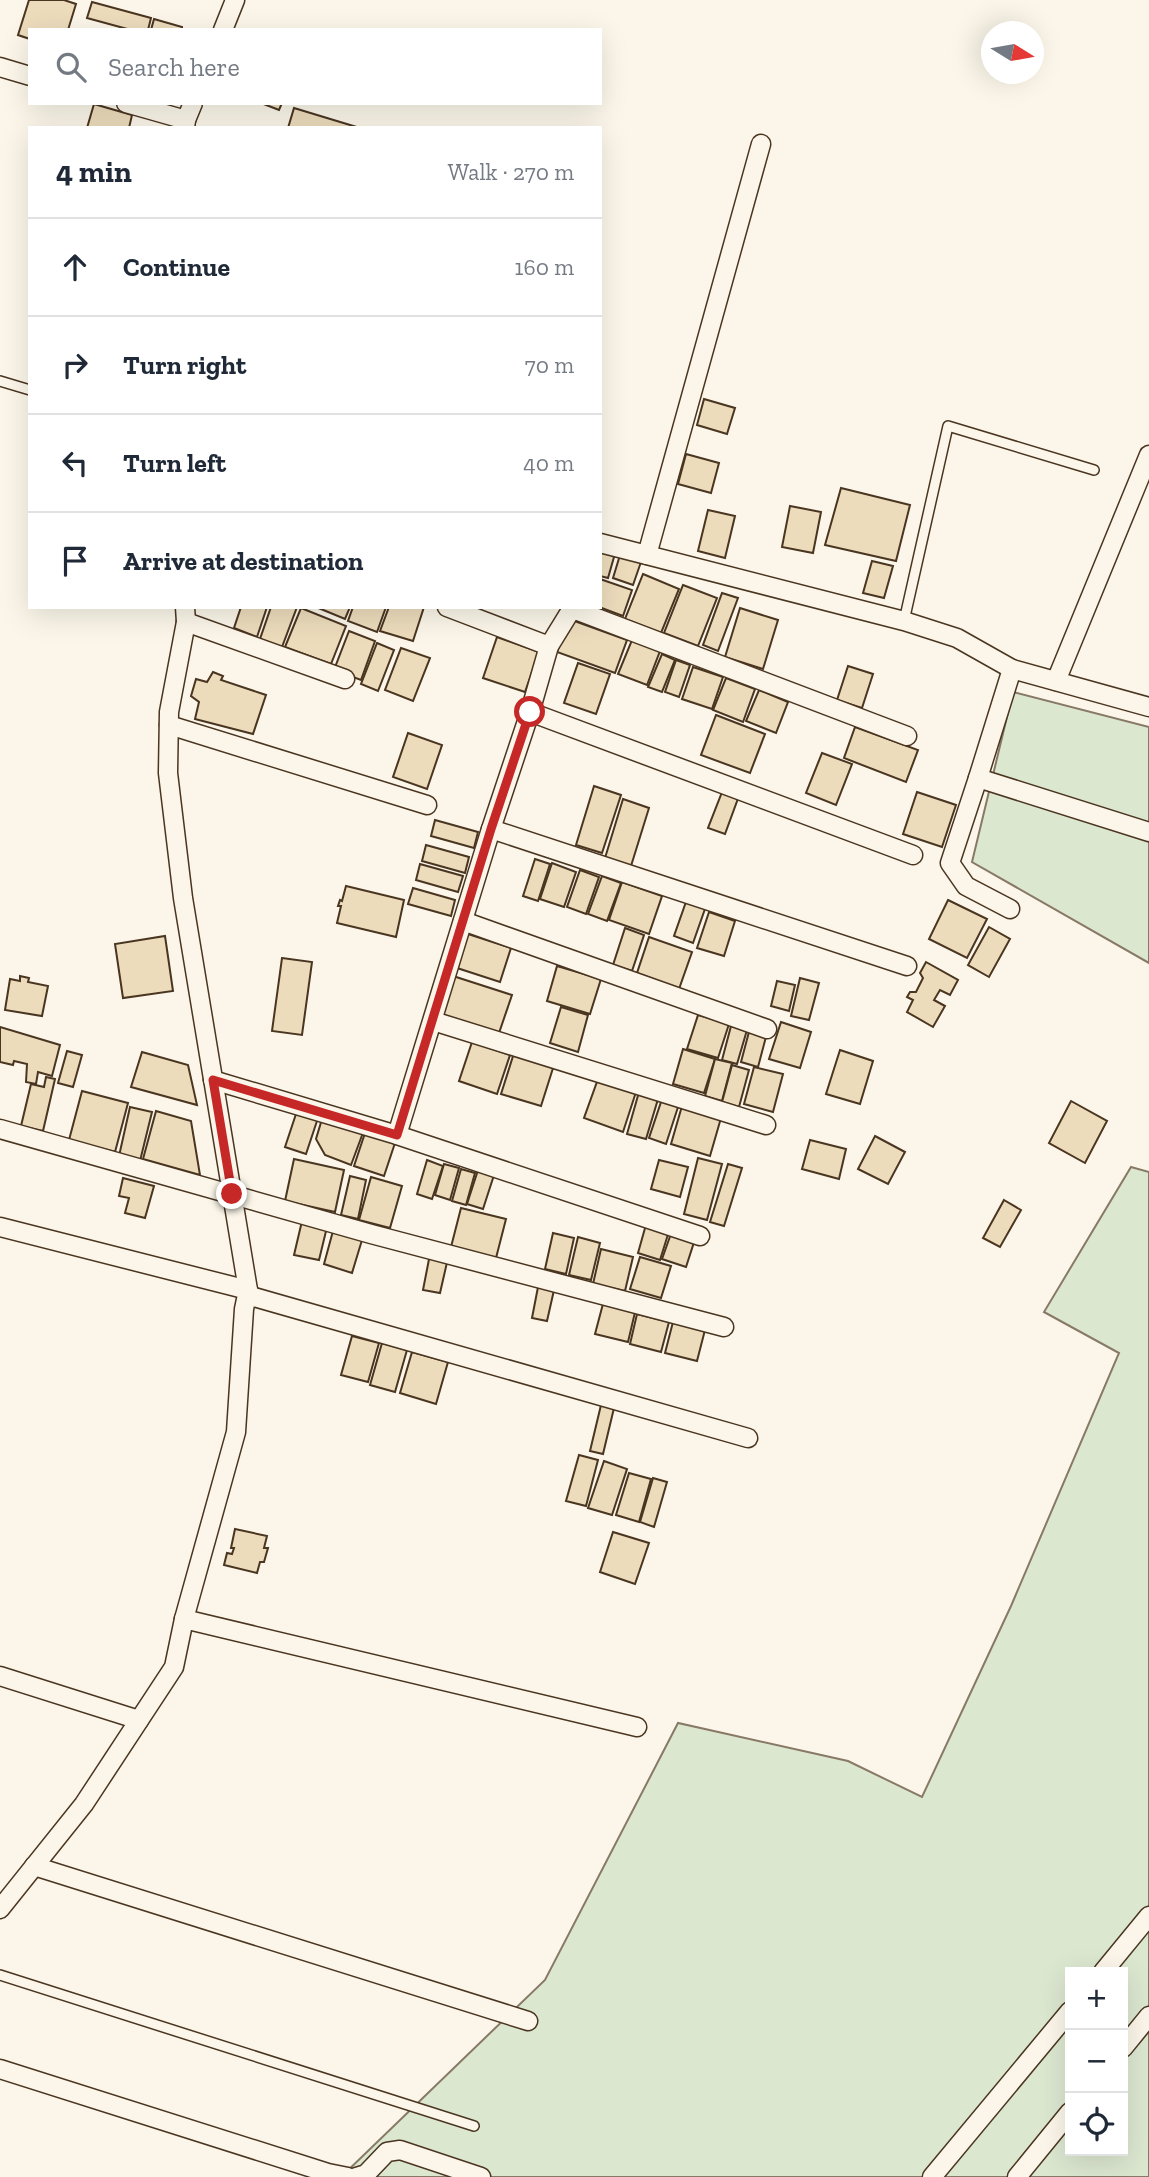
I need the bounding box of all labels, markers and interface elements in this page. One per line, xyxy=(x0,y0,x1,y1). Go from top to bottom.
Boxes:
north arrow xyxy=(981,21,1044,84)
search box xyxy=(28,28,602,105)
icon: search xyxy=(52,48,90,86)
text: Search here xyxy=(108,51,240,83)
text: 4 min xyxy=(56,154,132,190)
text: Walk · 270 m xyxy=(448,158,574,186)
icon: ahead xyxy=(56,248,94,286)
text: Continue xyxy=(123,251,230,283)
text: 160 m xyxy=(515,253,574,281)
icon: right xyxy=(56,346,94,384)
text: Turn right xyxy=(123,349,246,381)
text: 70 m xyxy=(525,351,574,379)
icon: left xyxy=(56,444,94,482)
text: Turn left xyxy=(123,447,226,479)
text: 40 m xyxy=(523,449,574,477)
icon: arrive xyxy=(56,542,94,580)
text: Arrive at destination xyxy=(123,545,363,577)
route start xyxy=(514,696,545,727)
route end xyxy=(216,1178,247,1209)
map controls xyxy=(1065,1967,1128,2156)
button: + xyxy=(1065,1967,1128,2030)
button: − xyxy=(1065,2030,1128,2093)
button: locate xyxy=(1065,2093,1128,2156)

